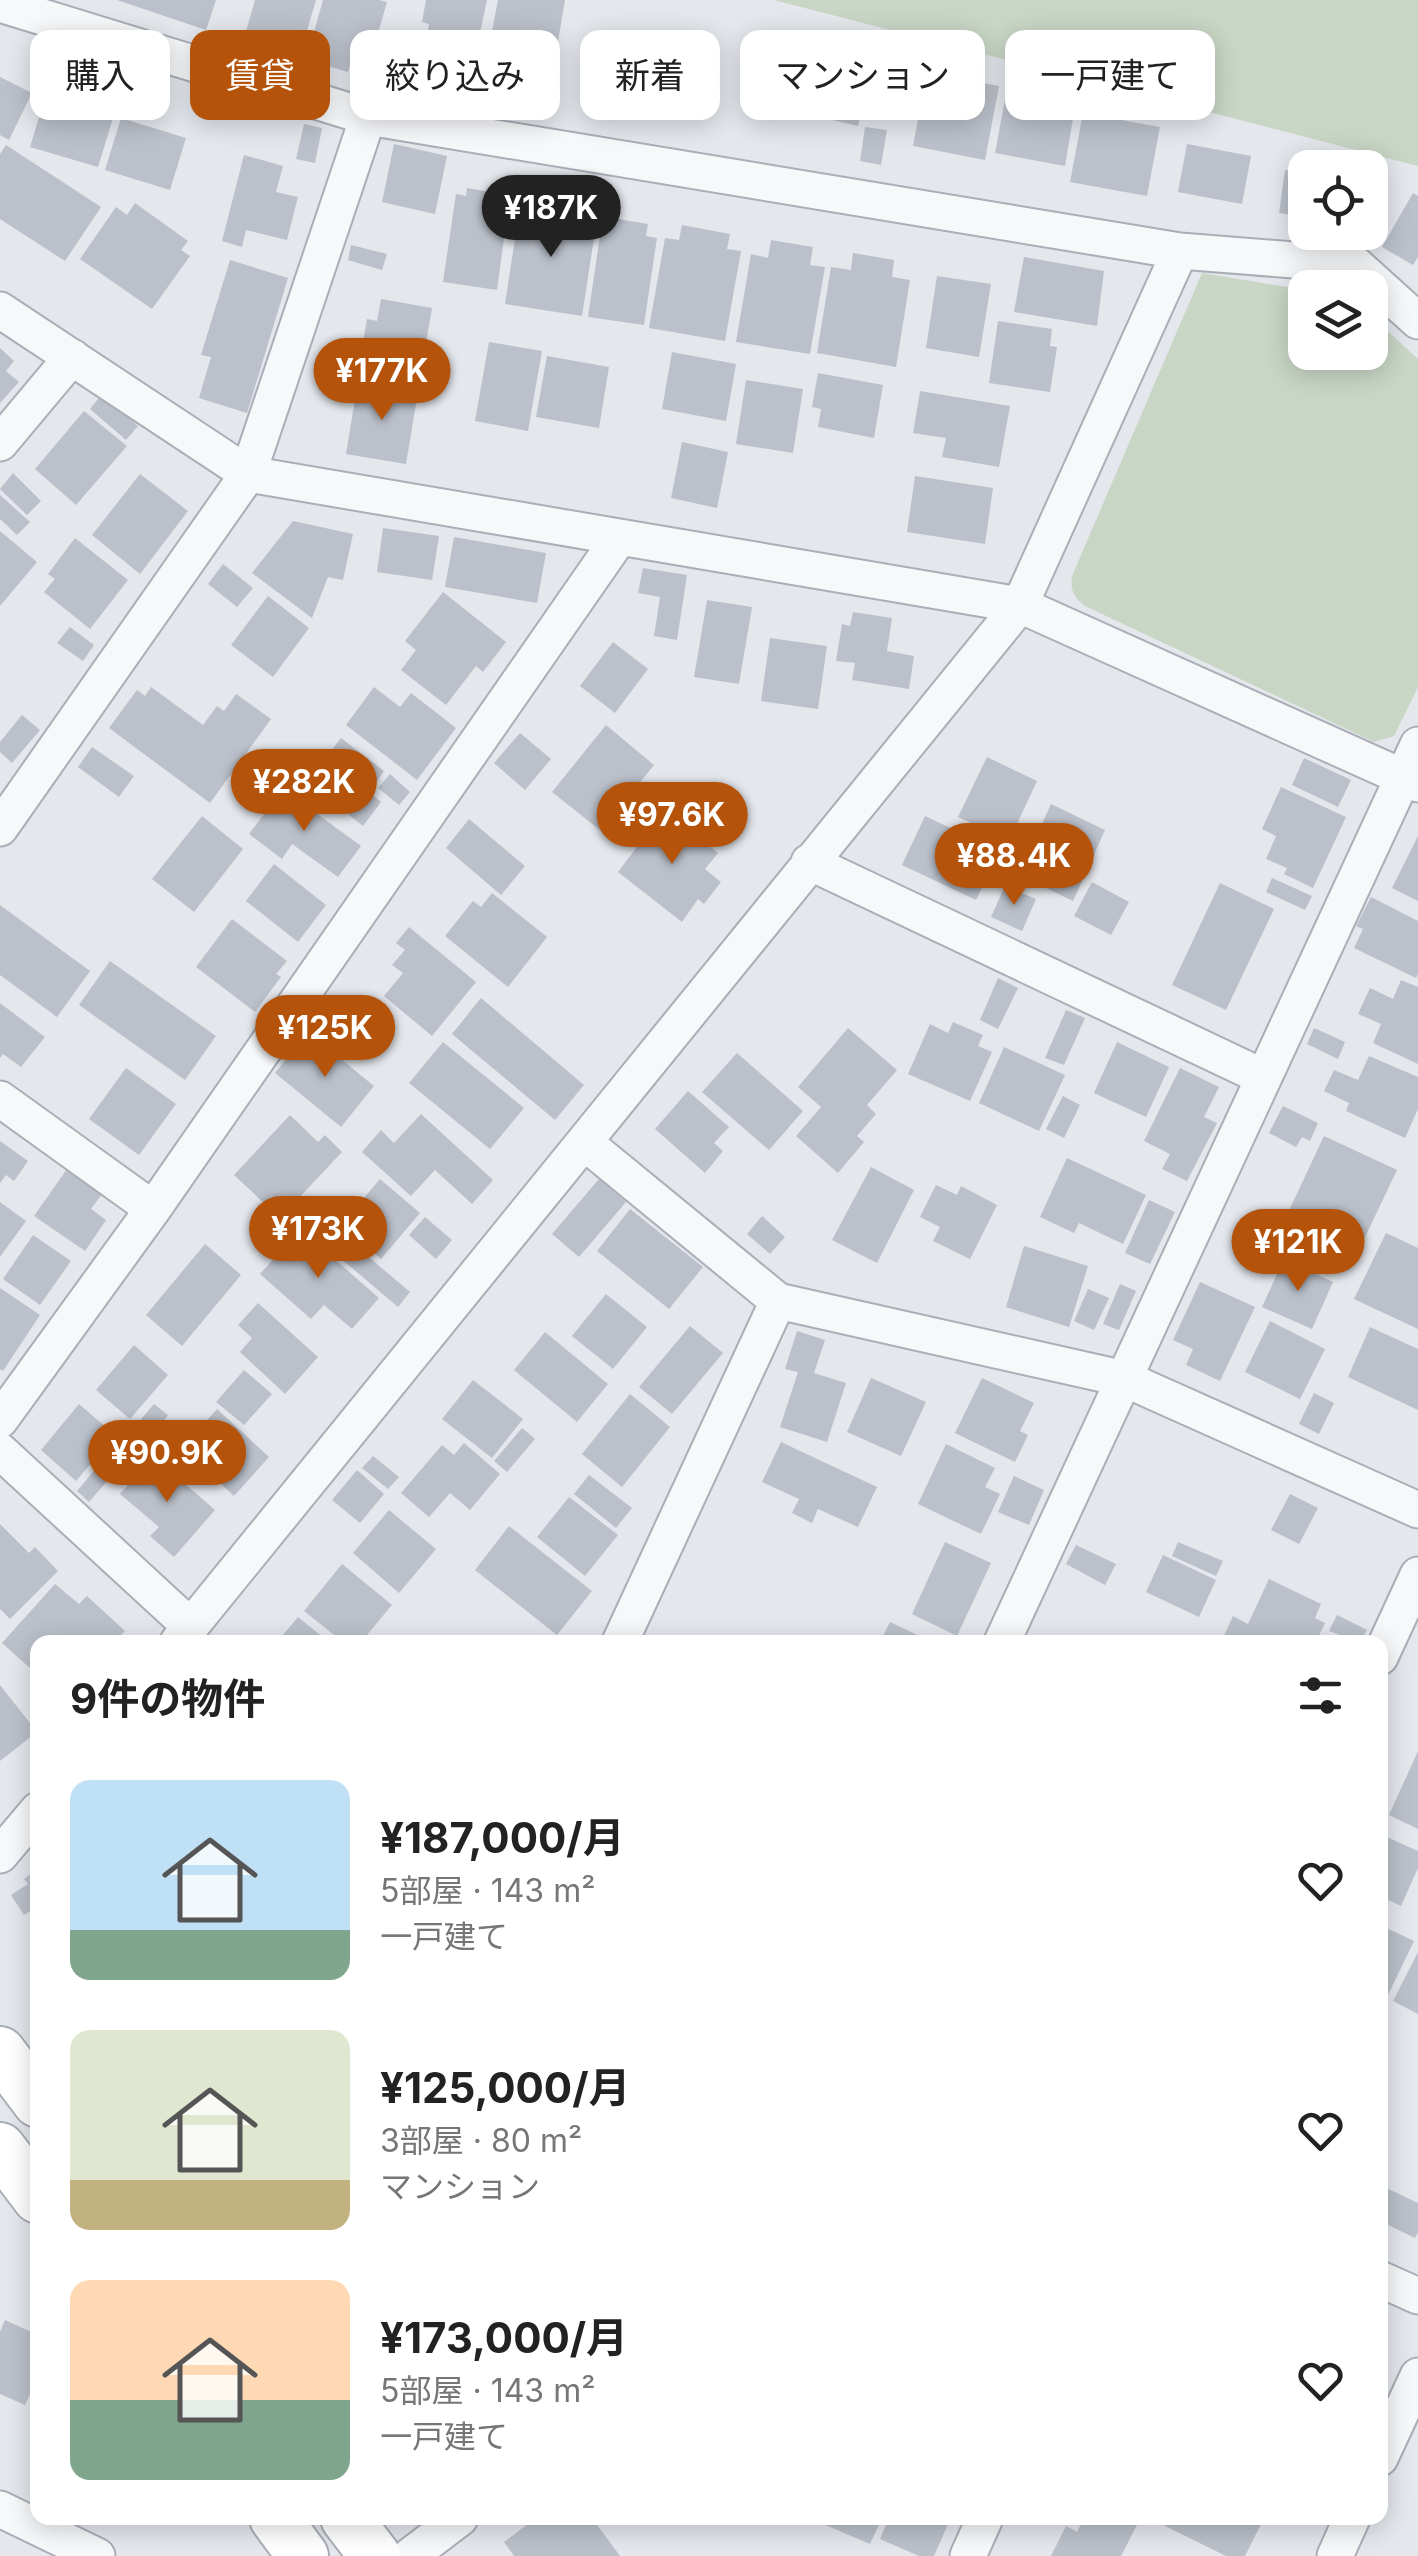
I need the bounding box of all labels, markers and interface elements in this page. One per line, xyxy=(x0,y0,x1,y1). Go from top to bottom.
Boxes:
chip: 購入 xyxy=(30,30,170,120)
chip: 賃貸 xyxy=(190,30,330,120)
chip: 絞り込み xyxy=(350,30,560,120)
chip: 新着 xyxy=(580,30,720,120)
chip: マンション xyxy=(740,30,985,120)
chip: 一戸建て xyxy=(1005,30,1215,120)
map controls xyxy=(1288,150,1388,370)
button: locate xyxy=(1288,150,1388,250)
pin: ¥187K xyxy=(481,175,621,260)
text: ¥187K xyxy=(504,188,598,227)
button: layers xyxy=(1288,270,1388,370)
pin: ¥177K xyxy=(312,338,452,423)
text: ¥177K xyxy=(336,351,428,390)
pin: ¥282K xyxy=(234,749,374,834)
text: ¥282K xyxy=(253,762,355,801)
pin: ¥97.6K xyxy=(591,782,753,867)
text: ¥97.6K xyxy=(619,795,725,834)
pin: ¥88.4K xyxy=(933,823,1095,908)
text: ¥88.4K xyxy=(957,836,1071,875)
pin: ¥125K xyxy=(255,995,395,1080)
text: ¥125K xyxy=(277,1008,373,1047)
pin: ¥173K xyxy=(248,1196,388,1281)
text: ¥173K xyxy=(271,1209,365,1248)
pin: ¥121K xyxy=(1228,1209,1368,1294)
text: ¥121K xyxy=(1253,1222,1343,1261)
pin: ¥90.9K xyxy=(86,1420,248,1505)
text: ¥90.9K xyxy=(110,1433,224,1472)
icon: filters xyxy=(1293,1668,1348,1723)
text: 9件の物件 xyxy=(70,1673,265,1724)
text: ¥187,000/月 xyxy=(380,1812,625,1863)
icon: home xyxy=(150,1820,270,1940)
icon: heart xyxy=(1293,1853,1348,1908)
text: 5部屋 · 143 m² xyxy=(380,1871,595,1910)
text: 一戸建て xyxy=(380,1917,508,1956)
text: ¥125,000/月 xyxy=(380,2062,630,2113)
icon: home xyxy=(150,2070,270,2190)
icon: heart xyxy=(1293,2103,1348,2158)
text: 3部屋 · 80 m² xyxy=(380,2121,582,2160)
text: マンション xyxy=(380,2167,540,2206)
text: ¥173,000/月 xyxy=(380,2312,628,2363)
icon: home xyxy=(150,2320,270,2440)
icon: heart xyxy=(1293,2353,1348,2408)
text: 5部屋 · 143 m² xyxy=(380,2371,595,2410)
text: 一戸建て xyxy=(380,2417,508,2456)

